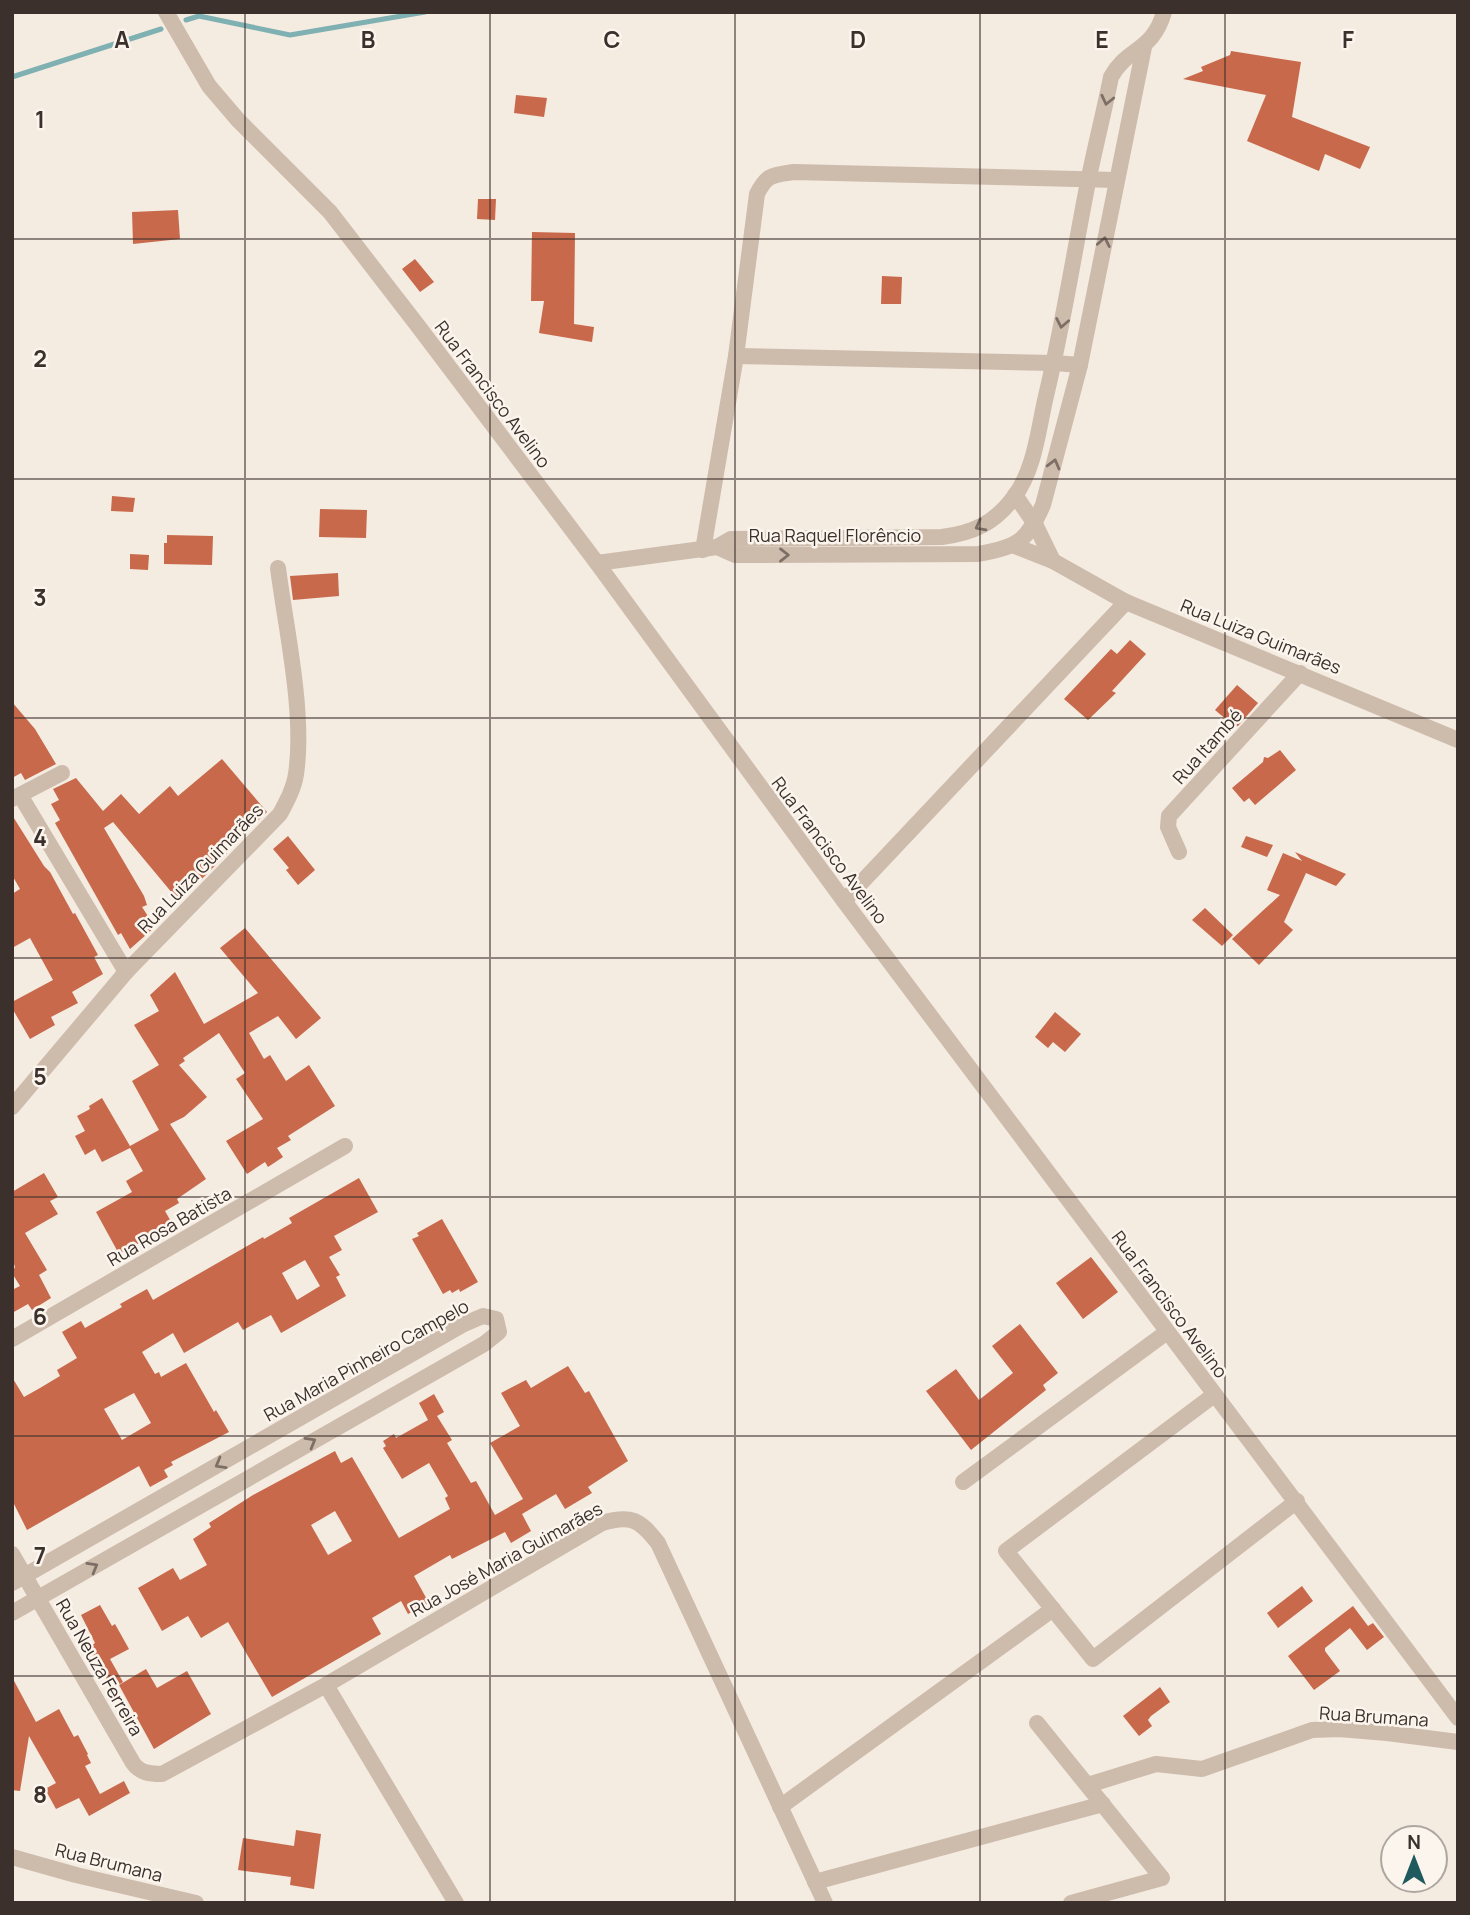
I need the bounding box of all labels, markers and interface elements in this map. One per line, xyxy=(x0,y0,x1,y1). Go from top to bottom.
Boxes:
text: A xyxy=(114,23,130,55)
text: B xyxy=(361,23,375,55)
text: C xyxy=(604,23,621,55)
text: D xyxy=(850,23,866,55)
text: E xyxy=(1095,23,1109,55)
text: F xyxy=(1342,23,1354,55)
one-way arrow xyxy=(1100,93,1115,105)
text: 1 xyxy=(35,103,45,135)
one-way arrow xyxy=(1096,236,1111,248)
street label: Rua Francisco Avelino xyxy=(430,316,556,472)
one-way arrow xyxy=(1055,317,1070,329)
text: 2 xyxy=(33,342,47,374)
one-way arrow xyxy=(1046,458,1060,470)
one-way arrow xyxy=(975,518,987,532)
street label: Rua Raquel Florêncio xyxy=(749,523,921,547)
one-way arrow xyxy=(779,547,790,563)
text: 3 xyxy=(33,581,47,613)
street label: Rua Luiza Guimarães xyxy=(1177,593,1345,679)
street label: Rua Itambé xyxy=(1167,703,1247,789)
street label: Rua Francisco Avelino xyxy=(767,772,893,928)
street label: Rua Luiza Guimarães xyxy=(132,798,268,938)
text: 4 xyxy=(33,821,47,853)
text: 5 xyxy=(33,1060,47,1092)
street label: Rua Rosa Batista xyxy=(103,1181,235,1271)
street label: Rua Francisco Avelino xyxy=(1107,1226,1233,1382)
street label: Rua Maria Pinheiro Campelo xyxy=(259,1294,473,1426)
text: 6 xyxy=(33,1300,47,1332)
one-way arrow xyxy=(304,1437,317,1450)
one-way arrow xyxy=(214,1456,227,1469)
street label: Rua José Maria Guimarães xyxy=(406,1496,606,1622)
text: 7 xyxy=(34,1539,46,1571)
one-way arrow xyxy=(85,1562,98,1575)
street label: Rua Neuza Ferreira xyxy=(51,1594,149,1740)
street label: Rua Brumana xyxy=(1318,1700,1430,1732)
text: 8 xyxy=(33,1778,47,1810)
north arrow xyxy=(1379,1824,1449,1894)
text: N xyxy=(1407,1829,1421,1855)
street label: Rua Brumana xyxy=(53,1837,165,1887)

